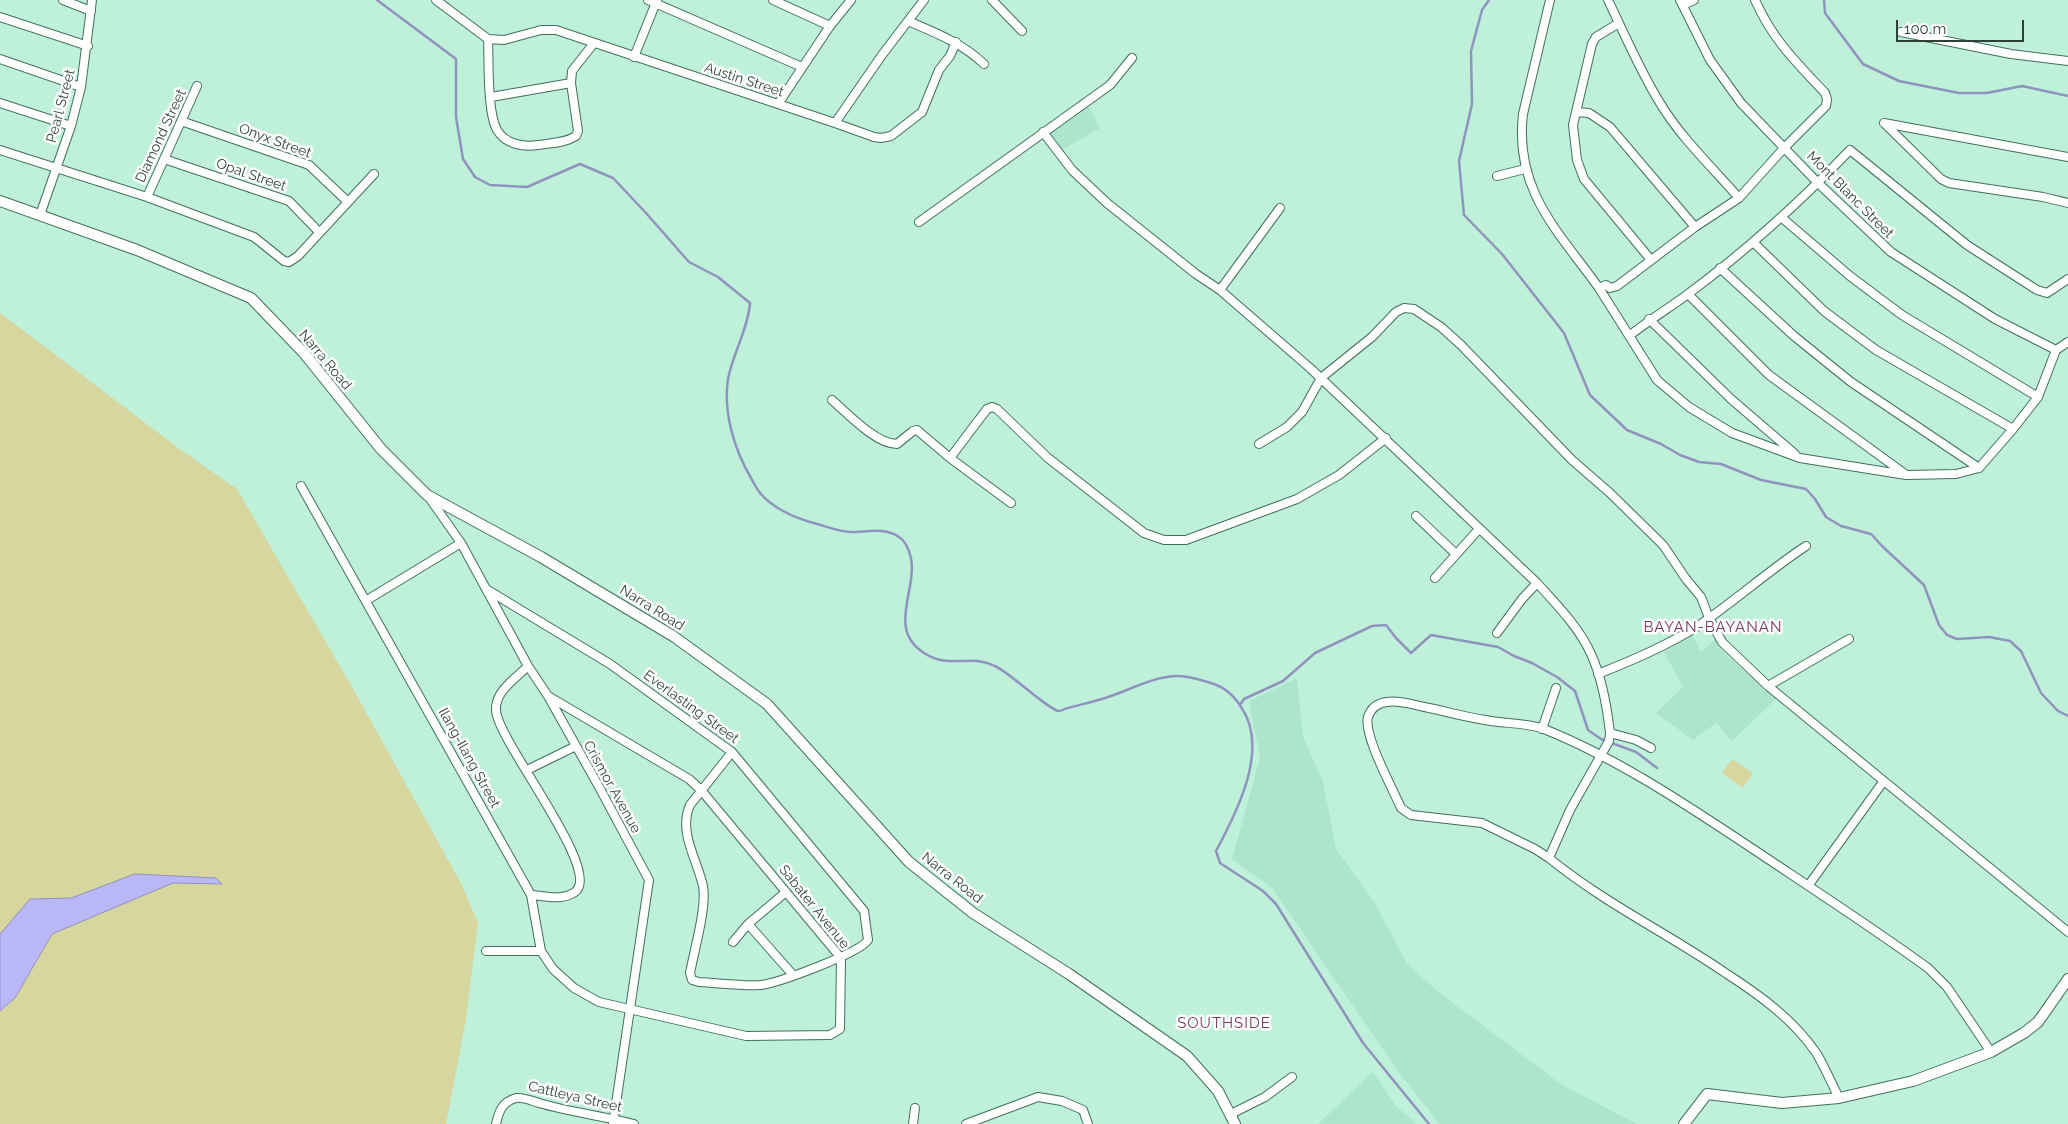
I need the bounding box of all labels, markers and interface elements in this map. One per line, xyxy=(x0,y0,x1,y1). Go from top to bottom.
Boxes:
scale bar xyxy=(1898,10,2026,42)
text: 100 m xyxy=(1904,20,1946,38)
street label: Austin Street xyxy=(702,59,786,101)
street label: Pearl Street xyxy=(43,67,79,145)
street label: Diamond Street xyxy=(132,87,190,185)
street label: Onyx Street xyxy=(237,120,313,162)
street label: Mont Blanc Street xyxy=(1803,148,1897,242)
street label: Opal Street xyxy=(214,155,288,195)
street label: Narra Road xyxy=(295,327,355,393)
street label: Narra Road xyxy=(617,582,687,634)
district label: BAYAN-BAYANAN xyxy=(1642,618,1784,636)
street label: Everlasting Street xyxy=(640,667,742,747)
street label: Ilang-Ilang Street xyxy=(435,705,503,811)
street label: Crismor Avenue xyxy=(580,738,644,836)
street label: Narra Road xyxy=(918,849,986,907)
street label: Sabater Avenue xyxy=(775,862,853,952)
district label: SOUTHSIDE xyxy=(1176,1014,1272,1032)
street label: Cattleya Street xyxy=(526,1078,624,1116)

